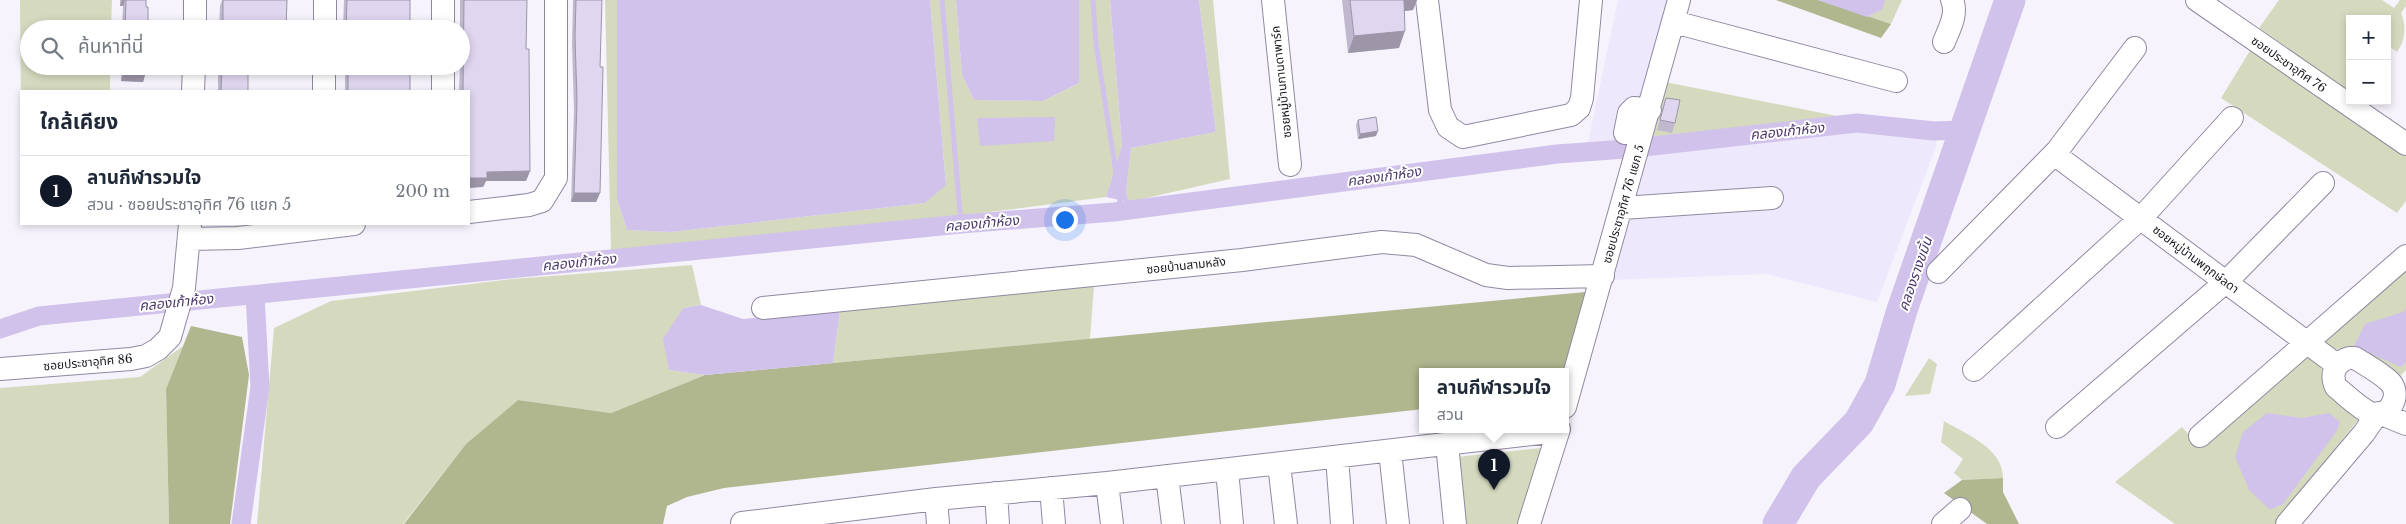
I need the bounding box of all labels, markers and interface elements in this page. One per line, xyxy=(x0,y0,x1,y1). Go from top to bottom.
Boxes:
map controls xyxy=(2346,15,2391,105)
button: + xyxy=(2346,15,2391,60)
search box xyxy=(20,20,470,75)
street label: ซอยหมู่บ้านกานดาพาร์ค xyxy=(1268,25,1294,139)
street label: ซอยประชาอุทิศ 76 xyxy=(2249,33,2330,96)
icon: search xyxy=(38,34,66,62)
text: ค้นหาที่นี่ xyxy=(78,35,143,58)
button: − xyxy=(2346,60,2391,105)
text: ใกล้เคียง xyxy=(40,109,118,135)
water label: คลองเก้าห้อง xyxy=(1749,118,1826,144)
street label: ซอยประชาอุทิศ 76 แยก 5 xyxy=(1599,143,1647,265)
water label: คลองเก้าห้อง xyxy=(1346,162,1423,190)
text: ลานกีฬารวมใจ xyxy=(87,166,201,189)
text: 1 xyxy=(53,181,59,201)
text: 200 m xyxy=(396,181,450,201)
text: สวน · ซอยประชาอุทิศ 76 แยก 5 xyxy=(87,194,291,214)
your location xyxy=(1052,207,1078,233)
water label: คลองเก้าห้อง xyxy=(944,211,1021,235)
street label: ซอยหมู่บ้านพฤกษ์ลดา xyxy=(2150,222,2242,296)
water label: คลองรางขมิ้น xyxy=(1894,233,1937,313)
water label: คลองเก้าห้อง xyxy=(541,249,618,275)
street label: ซอยบ้านสามหลัง xyxy=(1146,253,1226,277)
water label: คลองเก้าห้อง xyxy=(138,289,215,315)
street label: ซอยประชาอุทิศ 86 xyxy=(43,351,134,373)
popup xyxy=(1419,368,1569,433)
text: ลานกีฬารวมใจ xyxy=(1437,376,1551,399)
text: สวน xyxy=(1437,404,1464,424)
pin: 1 xyxy=(1478,449,1510,490)

